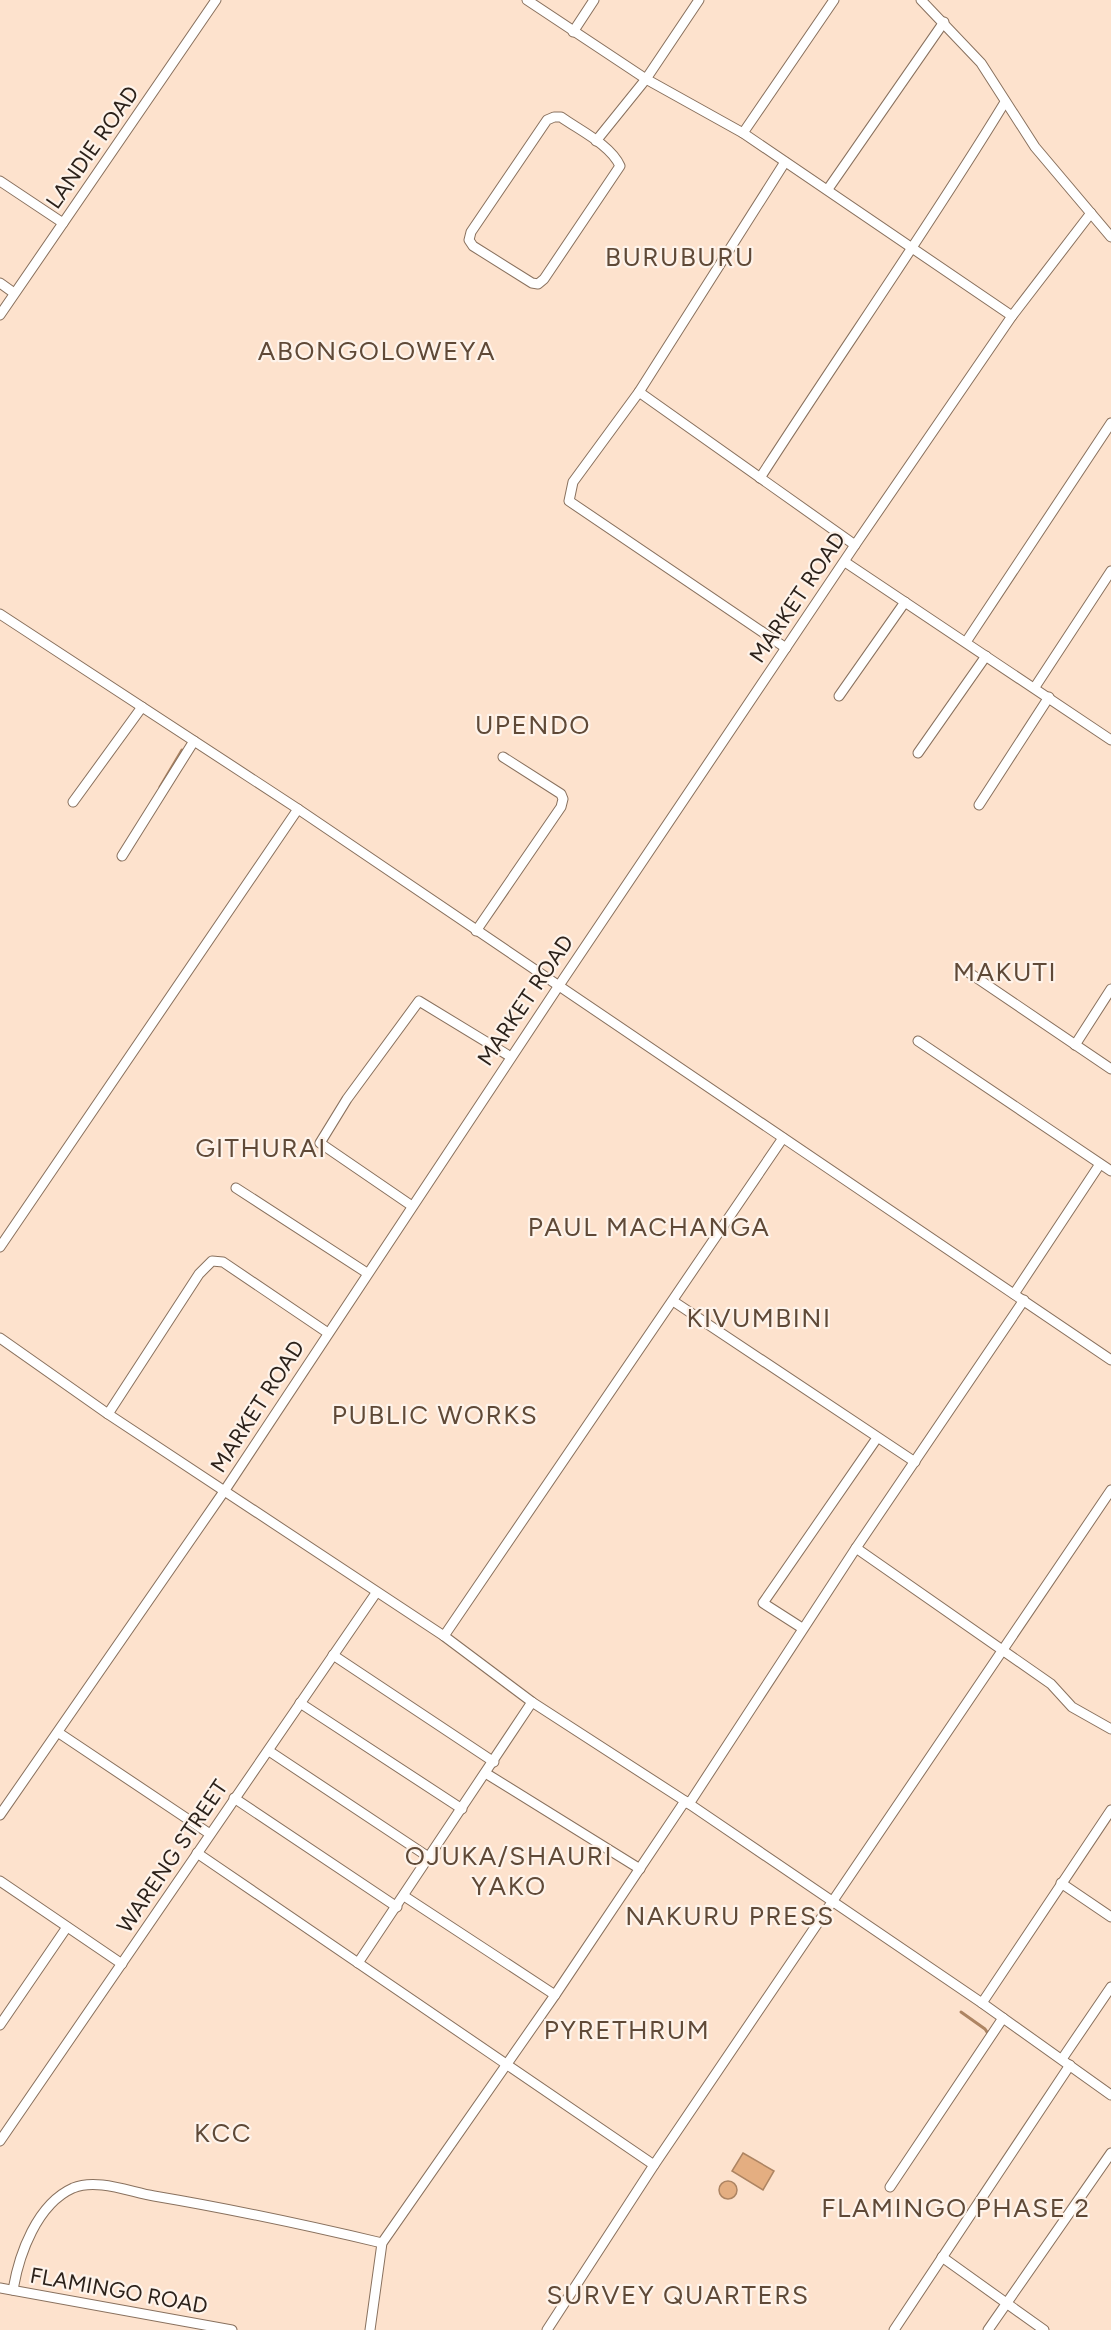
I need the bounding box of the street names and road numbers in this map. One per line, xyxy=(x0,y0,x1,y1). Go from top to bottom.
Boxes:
street label: LANDIE ROAD xyxy=(40,81,145,214)
street label: MARKET ROAD xyxy=(744,527,851,668)
street label: MARKET ROAD xyxy=(472,930,579,1071)
street label: MARKET ROAD xyxy=(205,1335,310,1477)
street label: WARENG STREET xyxy=(111,1775,234,1938)
street label: FLAMINGO ROAD xyxy=(28,2262,210,2319)

